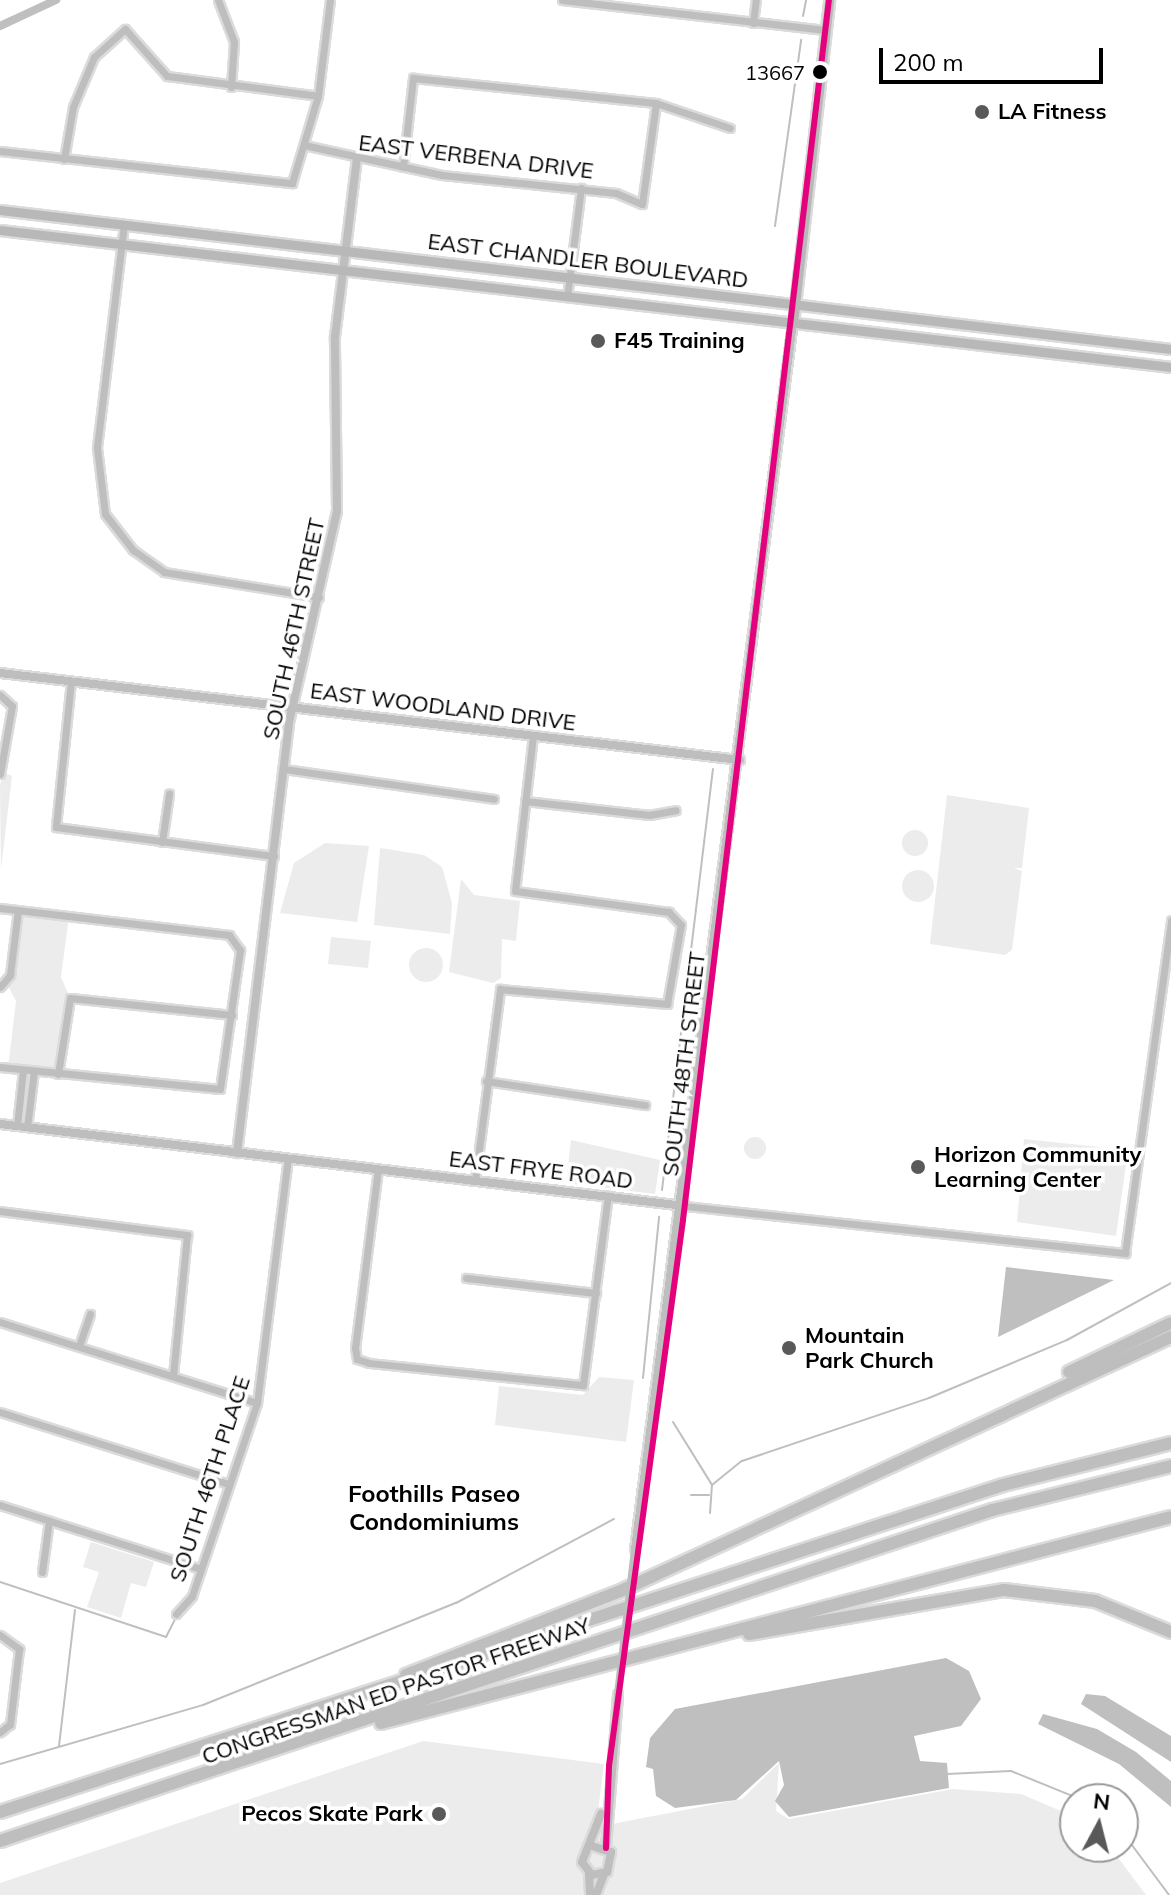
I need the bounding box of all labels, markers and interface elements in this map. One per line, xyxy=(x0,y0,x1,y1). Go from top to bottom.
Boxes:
scale bar xyxy=(883,32,1107,82)
text: 200 m xyxy=(893,47,964,77)
place label: 13667 xyxy=(745,60,805,84)
marker: 13667 xyxy=(812,64,828,80)
place label: LA Fitness xyxy=(998,99,1107,125)
marker: LA Fitness xyxy=(973,103,991,121)
street label: EAST VERBENA DRIVE xyxy=(357,129,595,185)
street label: EAST CHANDLER BOULEVARD xyxy=(426,228,750,294)
place label: F45 Training xyxy=(614,328,745,354)
marker: F45 Training xyxy=(589,332,607,350)
street label: SOUTH 46TH STREET xyxy=(258,516,330,742)
street label: EAST WOODLAND DRIVE xyxy=(309,678,577,736)
street label: SOUTH 48TH STREET xyxy=(657,950,711,1178)
place label: Horizon Community Learning Center xyxy=(934,1141,1142,1192)
street label: EAST FRYE ROAD xyxy=(447,1146,635,1194)
marker: Horizon Community Learning Center xyxy=(909,1158,927,1176)
place label: Mountain Park Church xyxy=(805,1322,934,1374)
marker: Mountain Park Church xyxy=(780,1339,798,1357)
street label: SOUTH 46TH PLACE xyxy=(164,1373,256,1585)
district label: Foothills Paseo Condominiums xyxy=(348,1480,520,1536)
street label: CONGRESSMAN ED PASTOR FREEWAY xyxy=(198,1612,594,1770)
north arrow xyxy=(1059,1783,1139,1863)
text: N xyxy=(1092,1786,1112,1816)
place label: Pecos Skate Park xyxy=(241,1801,423,1827)
marker: Pecos Skate Park xyxy=(430,1805,448,1823)

